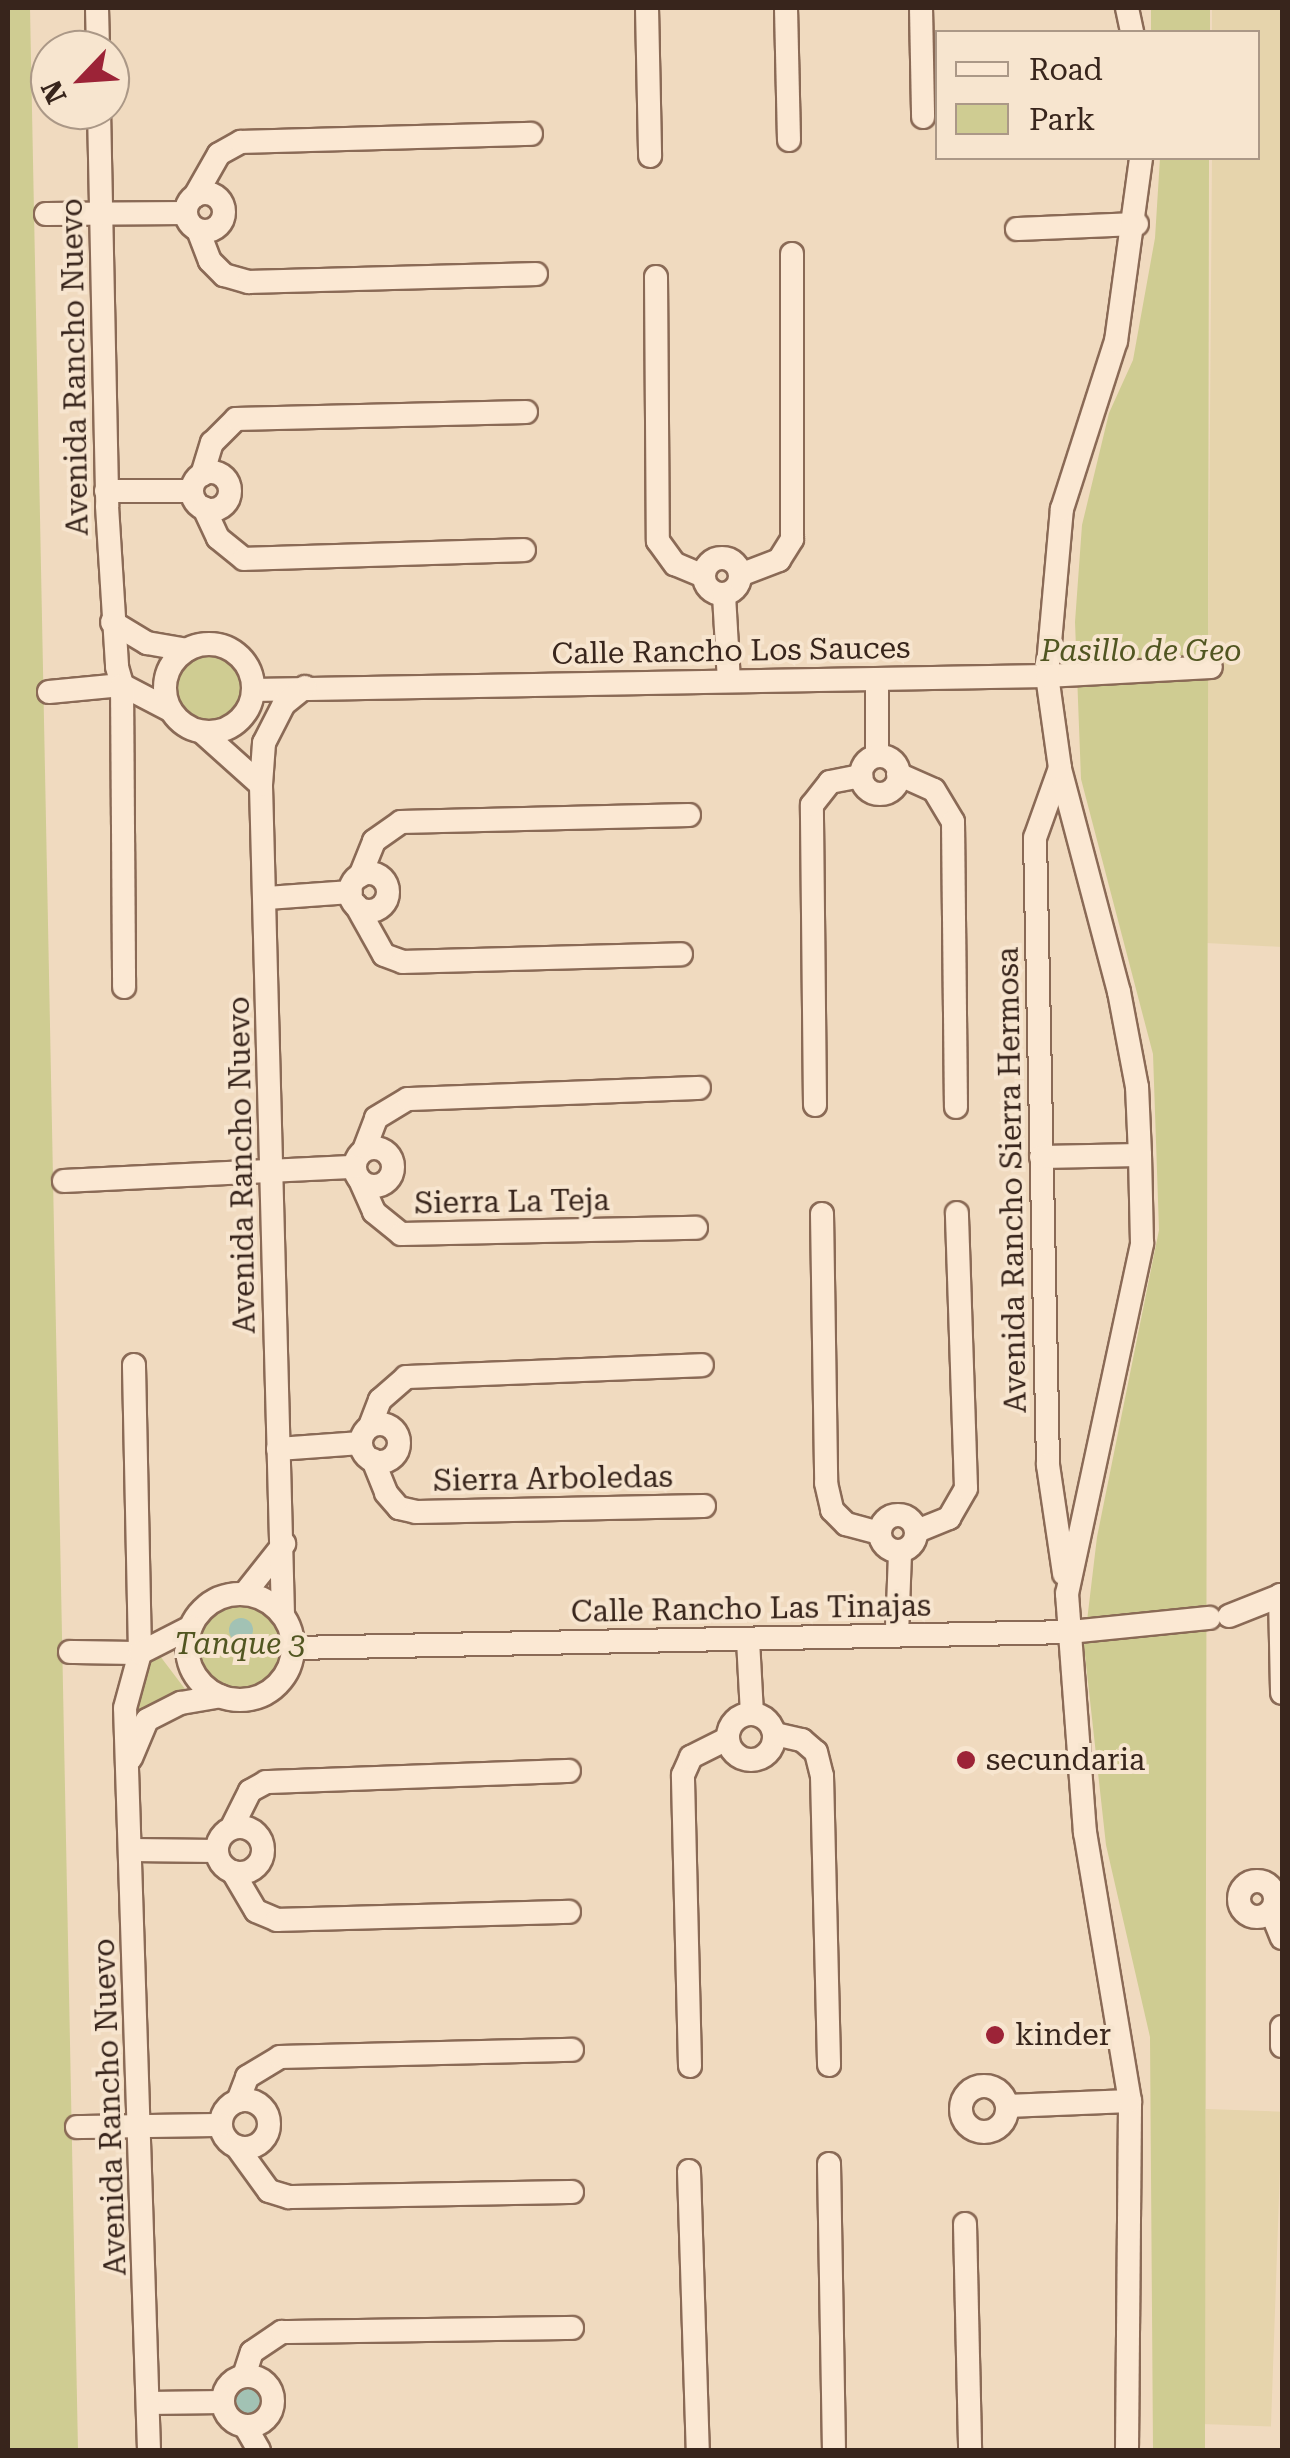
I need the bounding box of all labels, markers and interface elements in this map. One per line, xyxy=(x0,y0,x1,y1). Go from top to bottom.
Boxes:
north arrow xyxy=(30,30,130,130)
legend xyxy=(935,30,1260,160)
text: Road xyxy=(1029,52,1103,87)
text: N xyxy=(35,75,74,109)
text: Park xyxy=(1029,102,1095,137)
street label: Avenida Rancho Nuevo xyxy=(54,198,96,536)
street label: Calle Rancho Los Sauces xyxy=(551,630,911,672)
park label: Pasillo de Geo xyxy=(1040,633,1242,669)
street label: Avenida Rancho Sierra Hermosa xyxy=(990,947,1034,1413)
street label: Avenida Rancho Nuevo xyxy=(221,996,263,1334)
street label: Sierra La Teja xyxy=(414,1182,610,1222)
street label: Sierra Arboledas xyxy=(433,1459,673,1499)
street label: Calle Rancho Las Tinajas xyxy=(571,1588,931,1630)
park label: Tanque 3 xyxy=(174,1626,306,1662)
place label: secundaria xyxy=(986,1742,1145,1778)
marker: secundaria xyxy=(955,1749,977,1771)
street label: Avenida Rancho Nuevo xyxy=(86,1938,134,2276)
place label: kinder xyxy=(1015,2017,1111,2053)
marker: kinder xyxy=(984,2024,1006,2046)

